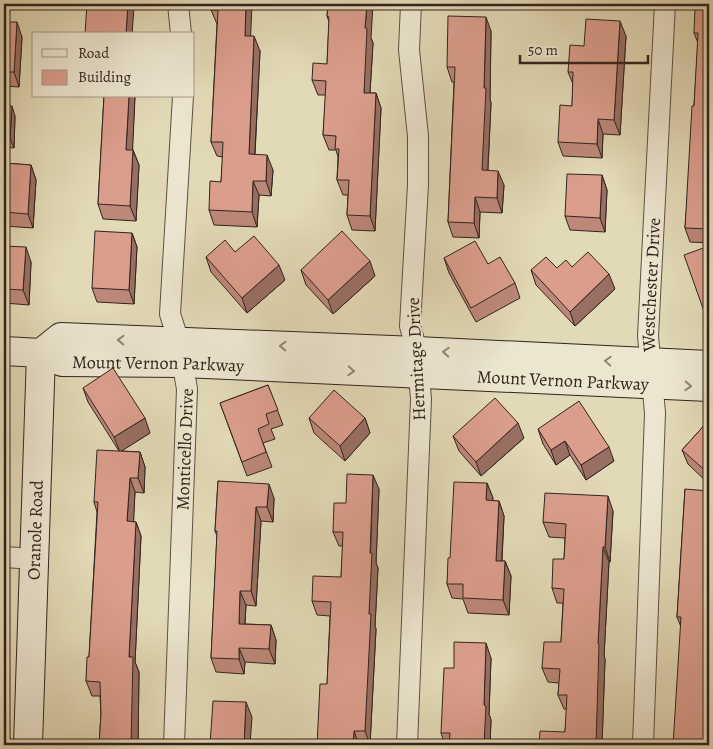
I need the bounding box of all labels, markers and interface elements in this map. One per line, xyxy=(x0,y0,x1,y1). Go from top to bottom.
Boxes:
legend xyxy=(32,32,195,98)
scale bar xyxy=(520,32,648,64)
text: 50 m xyxy=(528,40,558,60)
text: Road xyxy=(78,43,110,63)
text: Building xyxy=(78,67,131,87)
street label: Westchester Drive xyxy=(636,217,666,354)
street label: Hermitage Drive xyxy=(401,297,431,421)
one-way arrow xyxy=(117,335,124,345)
one-way arrow xyxy=(279,341,287,351)
one-way arrow xyxy=(442,347,450,358)
street label: Mount Vernon Parkway xyxy=(72,350,246,378)
one-way arrow xyxy=(604,355,612,366)
street label: Mount Vernon Parkway xyxy=(476,364,650,396)
one-way arrow xyxy=(347,365,355,376)
one-way arrow xyxy=(684,380,692,391)
street label: Monticello Drive xyxy=(171,388,199,511)
street label: Oranole Road xyxy=(21,479,49,580)

